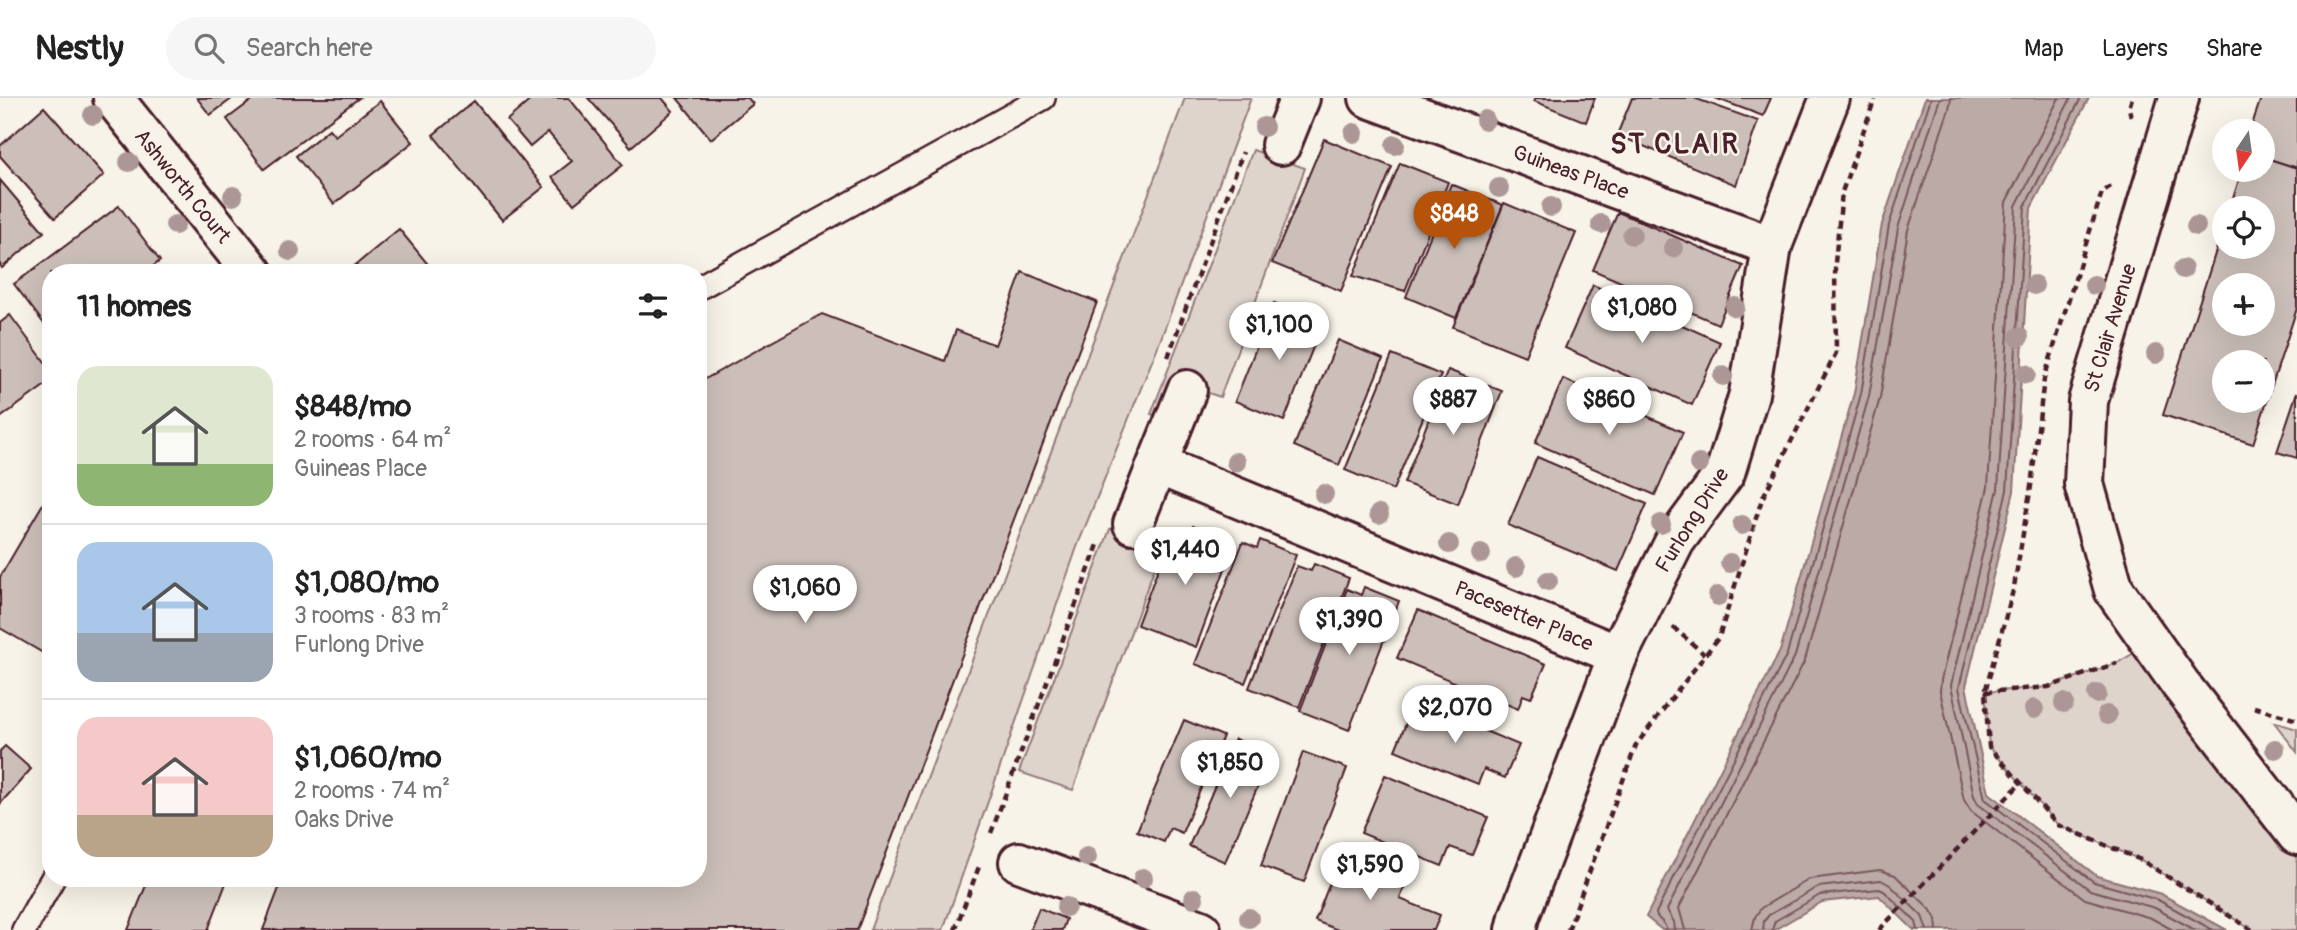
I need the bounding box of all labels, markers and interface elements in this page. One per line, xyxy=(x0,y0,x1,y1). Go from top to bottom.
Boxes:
search box xyxy=(166,17,656,80)
text: Nestly xyxy=(35,28,124,69)
icon: search xyxy=(190,29,228,67)
text: Search here xyxy=(246,32,373,64)
text: Map xyxy=(2024,34,2064,63)
text: Layers xyxy=(2102,34,2168,63)
text: Share xyxy=(2206,34,2262,63)
north arrow xyxy=(2212,119,2275,182)
map controls xyxy=(2212,119,2275,413)
street label: Ashworth Court xyxy=(128,124,237,249)
district label: ST CLAIR xyxy=(1610,127,1740,162)
street label: Guineas Place xyxy=(1509,139,1633,206)
pin: $848 xyxy=(1413,192,1495,251)
button: locate xyxy=(2212,196,2275,259)
text: $848 xyxy=(1430,199,1479,228)
street label: St Clair Avenue xyxy=(2078,260,2143,396)
button: + xyxy=(2212,273,2275,336)
pin: $1,080 xyxy=(1585,286,1699,345)
icon: filters xyxy=(634,287,672,325)
text: 11 homes xyxy=(77,288,191,325)
text: $1,080 xyxy=(1607,293,1677,322)
pin: $1,100 xyxy=(1222,302,1336,362)
text: $1,100 xyxy=(1245,310,1313,339)
button: − xyxy=(2212,350,2275,413)
pin: $887 xyxy=(1412,378,1494,437)
pin: $860 xyxy=(1568,378,1650,437)
text: $887 xyxy=(1429,385,1477,414)
text: $860 xyxy=(1582,385,1636,414)
text: $848/mo xyxy=(294,388,411,425)
icon: home xyxy=(133,394,217,478)
text: 2 rooms · 64 m² xyxy=(294,425,451,454)
text: Guineas Place xyxy=(294,454,427,483)
street label: Furlong Drive xyxy=(1650,462,1736,578)
pin: $1,440 xyxy=(1128,528,1242,587)
text: $1,440 xyxy=(1150,535,1220,564)
text: $1,080/mo xyxy=(294,564,439,601)
pin: $1,060 xyxy=(748,566,862,625)
icon: home xyxy=(133,570,217,654)
text: $1,060 xyxy=(769,573,841,602)
street label: Pacesetter Place xyxy=(1450,575,1598,658)
pin: $1,390 xyxy=(1292,598,1406,657)
text: 3 rooms · 83 m² xyxy=(294,601,449,630)
text: $1,390 xyxy=(1315,605,1383,634)
text: Furlong Drive xyxy=(294,630,424,659)
pin: $2,070 xyxy=(1398,686,1512,745)
text: $2,070 xyxy=(1418,693,1492,722)
text: $1,060/mo xyxy=(294,739,442,776)
pin: $1,850 xyxy=(1173,740,1287,800)
icon: home xyxy=(133,745,217,829)
text: $1,850 xyxy=(1196,748,1264,777)
text: 2 rooms · 74 m² xyxy=(294,776,450,805)
text: Oaks Drive xyxy=(294,805,393,834)
pin: $1,590 xyxy=(1313,842,1427,902)
text: $1,590 xyxy=(1336,850,1404,879)

